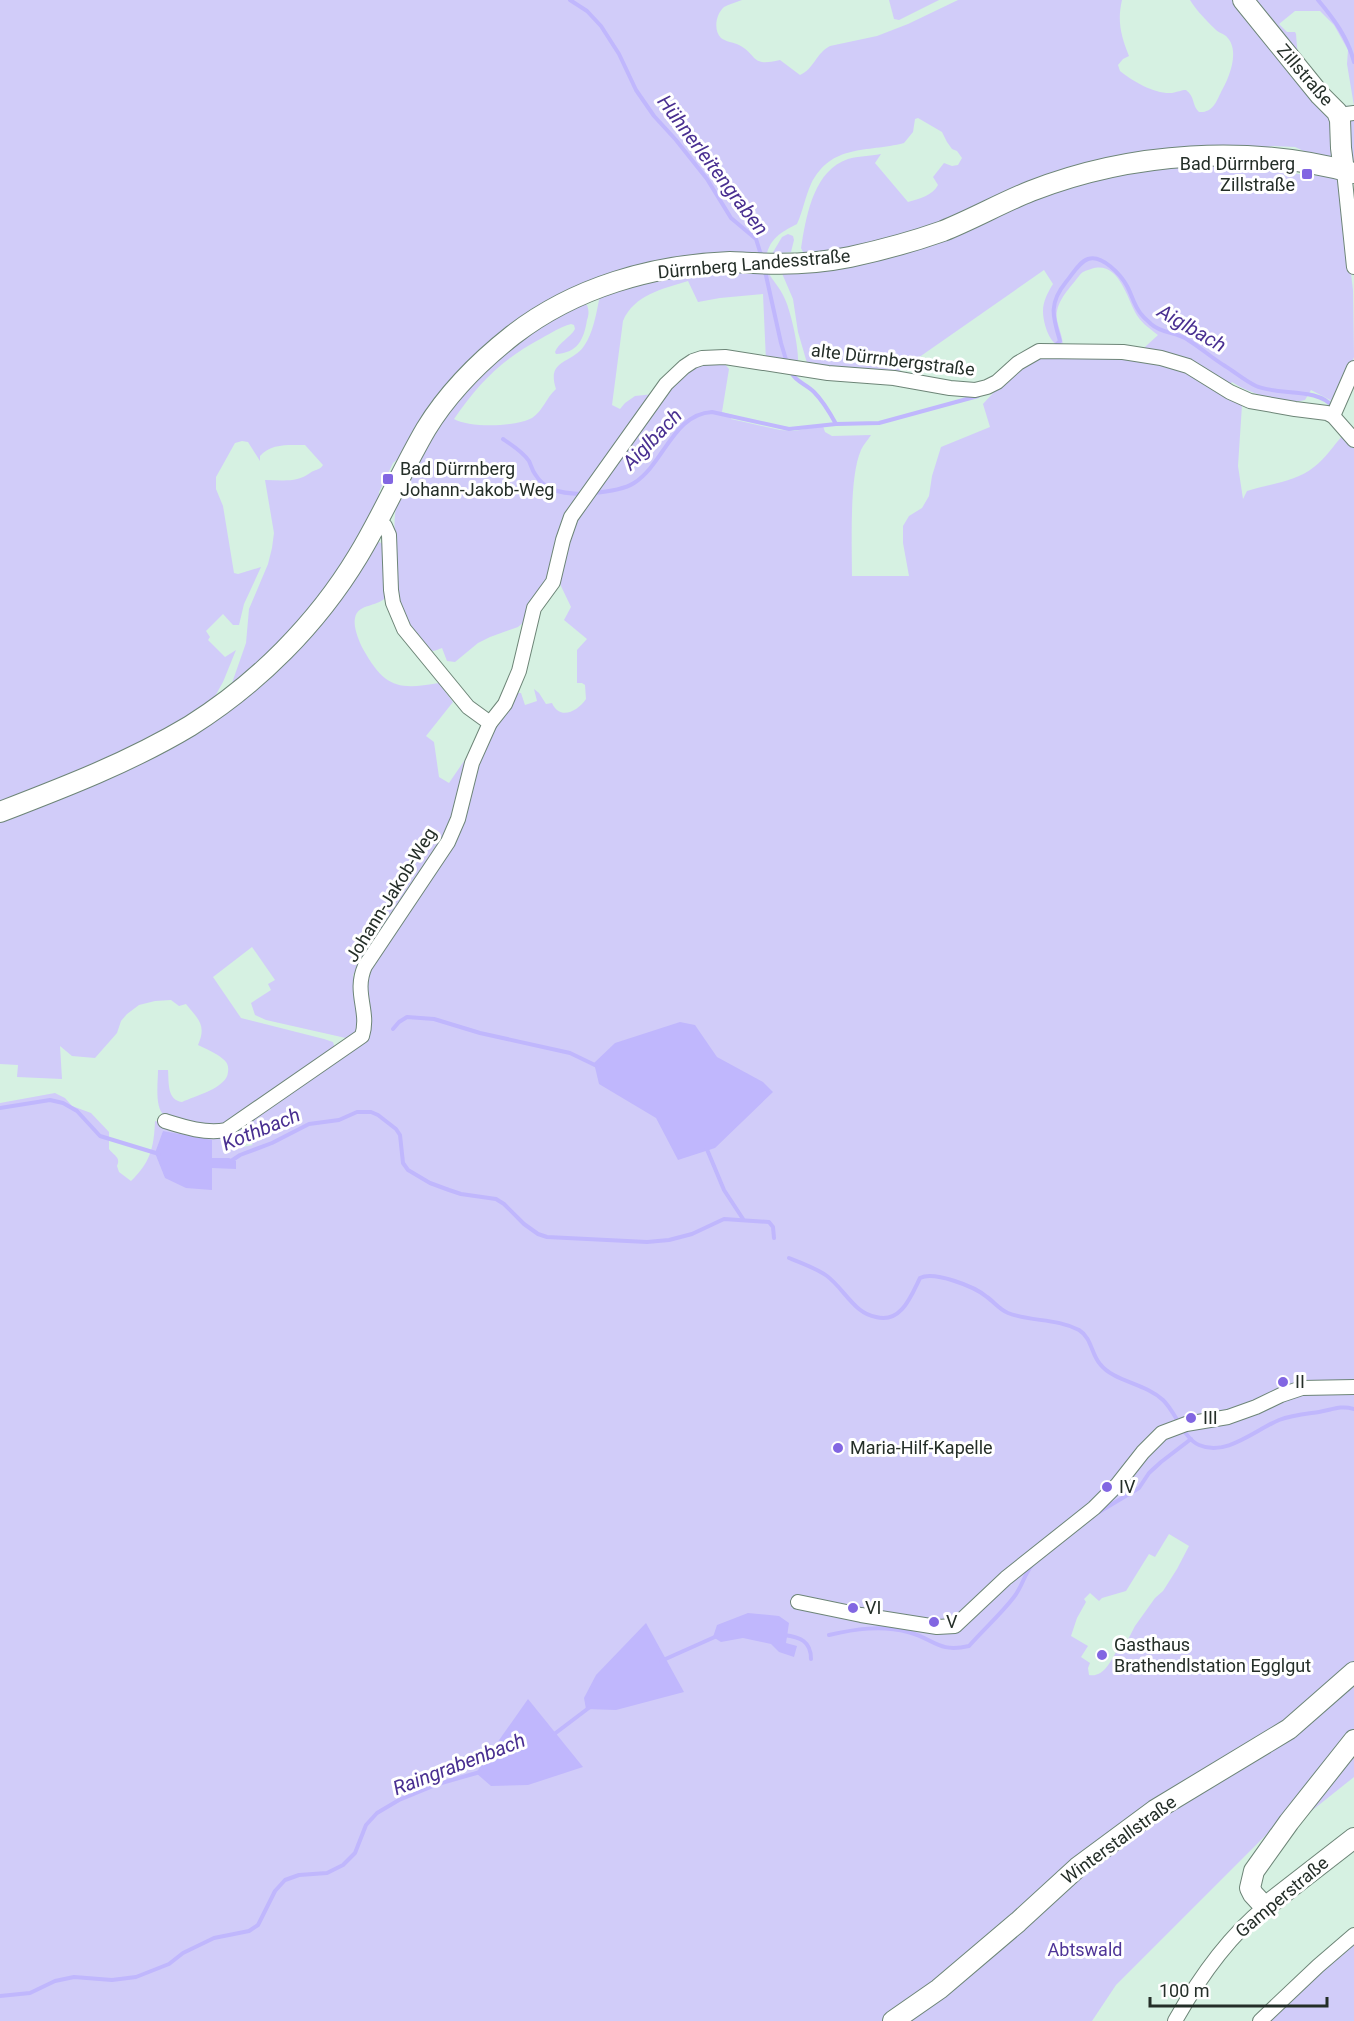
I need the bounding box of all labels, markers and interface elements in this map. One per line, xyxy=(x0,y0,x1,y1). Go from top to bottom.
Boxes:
street label: Zillstraße xyxy=(1273,40,1338,110)
water label: Hühnerleitengraben xyxy=(652,90,774,240)
place label: Bad Dürrnberg Zillstraße xyxy=(1180,153,1295,195)
marker: Bad Dürrnberg Zillstraße xyxy=(1300,167,1314,181)
street label: Dürrnberg Landesstraße xyxy=(657,245,851,282)
water label: Aiglbach xyxy=(1153,298,1231,357)
street label: alte Dürrnbergstraße xyxy=(810,339,976,380)
water label: Aiglbach xyxy=(617,404,687,475)
place label: Bad Dürrnberg Johann-Jakob-Weg xyxy=(400,458,554,500)
marker: Bad Dürrnberg Johann-Jakob-Weg xyxy=(381,472,395,486)
street label: Johann-Jakob-Weg xyxy=(341,824,440,966)
water label: Kothbach xyxy=(218,1102,304,1156)
place label: II xyxy=(1295,1371,1305,1392)
marker: II xyxy=(1276,1375,1290,1389)
place label: III xyxy=(1203,1407,1218,1428)
marker: III xyxy=(1184,1411,1198,1425)
place label: Maria-Hilf-Kapelle xyxy=(850,1437,993,1458)
marker: Maria-Hilf-Kapelle xyxy=(831,1441,845,1455)
place label: IV xyxy=(1119,1476,1136,1497)
marker: IV xyxy=(1100,1480,1114,1494)
place label: VI xyxy=(865,1597,881,1618)
marker: VI xyxy=(846,1601,860,1615)
place label: V xyxy=(946,1611,958,1632)
marker: V xyxy=(927,1615,941,1629)
place label: Gasthaus Brathendlstation Egglgut xyxy=(1114,1634,1311,1676)
marker: Gasthaus Brathendlstation Egglgut xyxy=(1095,1648,1109,1662)
water label: Raingrabenbach xyxy=(389,1728,529,1800)
street label: Winterstallstraße xyxy=(1057,1791,1180,1888)
street label: Gamperstraße xyxy=(1231,1852,1332,1941)
park label: Abtswald xyxy=(1048,1939,1122,1960)
scale bar xyxy=(1150,1970,1327,2008)
text: 100 m xyxy=(1159,1980,1210,2001)

